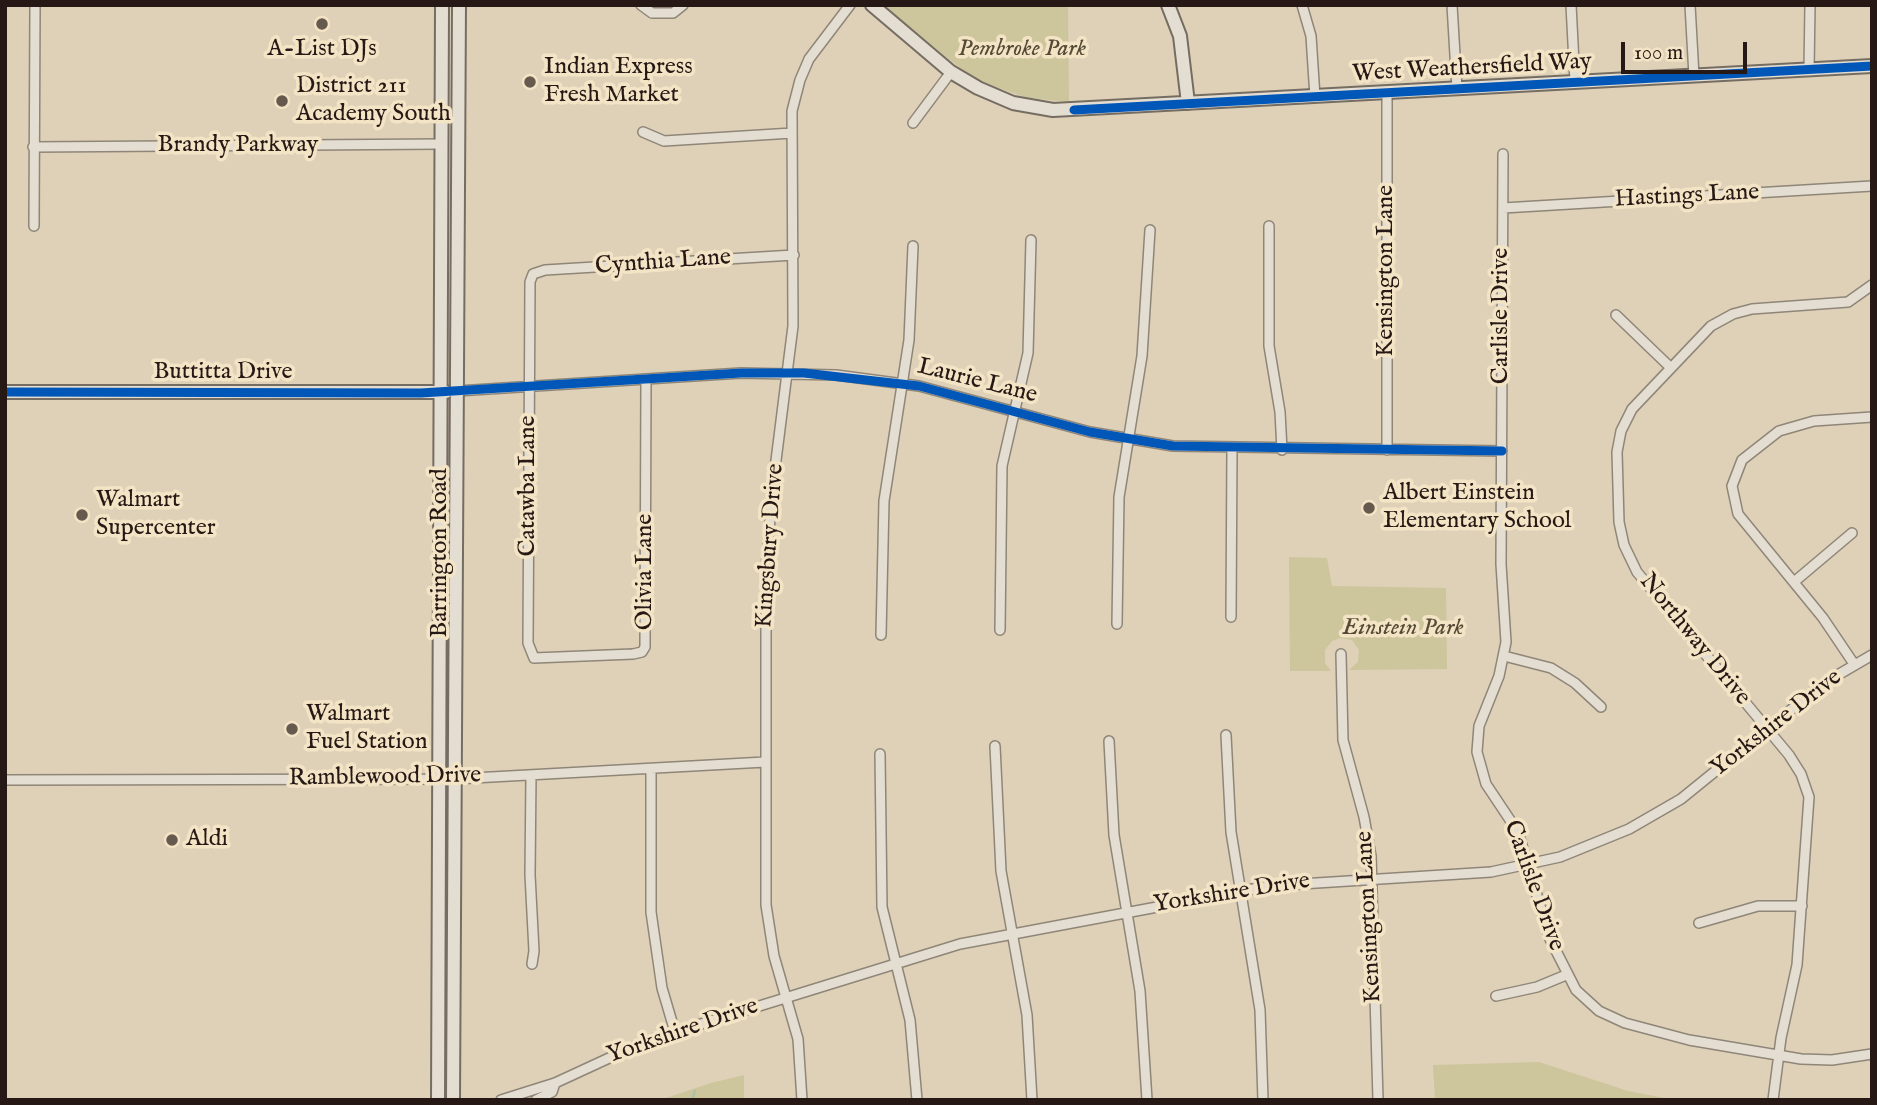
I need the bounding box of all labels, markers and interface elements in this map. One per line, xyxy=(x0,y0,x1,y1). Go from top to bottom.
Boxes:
marker: A-List DJs xyxy=(314,16,330,32)
scale bar xyxy=(1625,28,1751,72)
place label: A-List DJs xyxy=(267,36,377,64)
park label: Pembroke Park xyxy=(958,36,1086,64)
text: 100 m xyxy=(1634,40,1683,67)
street label: West Weathersfield Way xyxy=(1352,48,1592,90)
place label: Indian Express Fresh Market xyxy=(544,54,693,110)
place label: District 211 Academy South xyxy=(296,73,451,129)
marker: Indian Express Fresh Market xyxy=(522,74,538,90)
marker: District 211 Academy South xyxy=(274,93,290,109)
street label: Brandy Parkway xyxy=(158,132,318,160)
street label: Hastings Lane xyxy=(1614,179,1760,215)
street label: Kensington Lane xyxy=(1373,185,1401,357)
street label: Cynthia Lane xyxy=(594,244,732,282)
street label: Carlisle Drive xyxy=(1488,248,1516,384)
street label: Laurie Lane xyxy=(914,353,1040,411)
street label: Buttitta Drive xyxy=(153,359,293,387)
street label: Catawba Lane xyxy=(515,415,543,557)
street label: Kingsbury Drive xyxy=(751,463,791,629)
street label: Barrington Road xyxy=(427,468,455,638)
place label: Albert Einstein Elementary School xyxy=(1383,480,1571,536)
place label: Walmart Supercenter xyxy=(96,487,216,543)
marker: Albert Einstein Elementary School xyxy=(1361,500,1377,516)
marker: Walmart Supercenter xyxy=(74,507,90,523)
street label: Olivia Lane xyxy=(632,514,660,630)
street label: Northway Drive xyxy=(1632,568,1756,712)
park label: Einstein Park xyxy=(1342,615,1464,643)
street label: Yorkshire Drive xyxy=(1706,664,1848,784)
place label: Walmart Fuel Station xyxy=(306,701,427,757)
marker: Walmart Fuel Station xyxy=(284,721,300,737)
street label: Ramblewood Drive xyxy=(288,762,482,794)
street label: Carlisle Drive xyxy=(1496,817,1570,955)
place label: Aldi xyxy=(186,826,228,854)
street label: Kensington Lane xyxy=(1351,830,1389,1004)
marker: Aldi xyxy=(164,832,180,848)
street label: Yorkshire Drive xyxy=(1152,867,1312,921)
street label: Yorkshire Drive xyxy=(604,993,762,1071)

